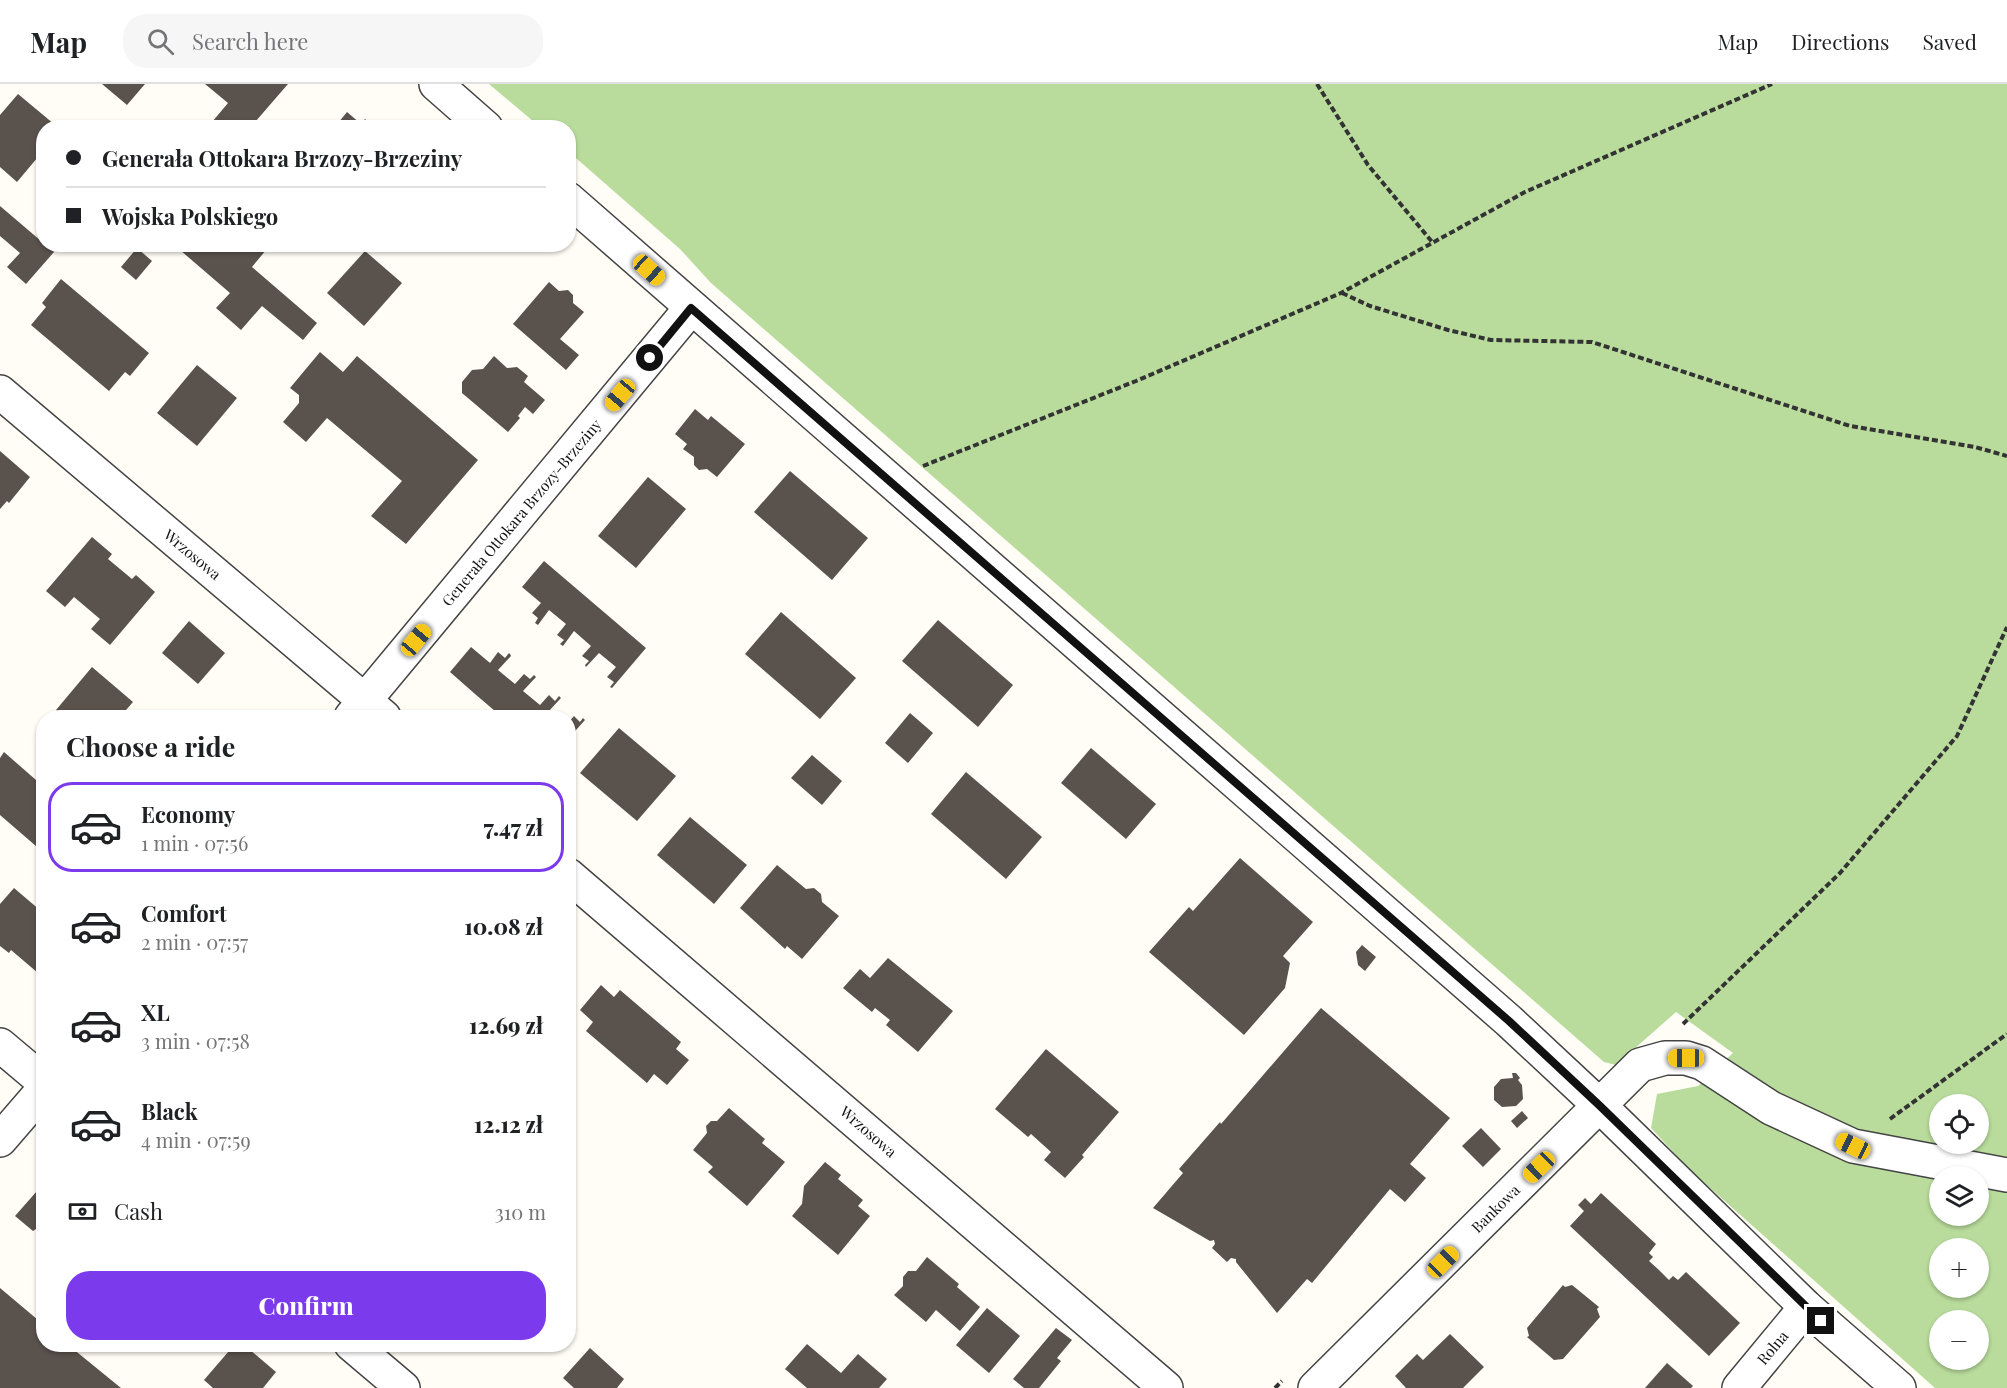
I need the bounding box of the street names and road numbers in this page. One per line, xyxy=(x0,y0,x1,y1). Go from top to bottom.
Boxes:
street label: Generała Ottokara Brzozy-Brzeziny xyxy=(437,414,606,610)
street label: Wrzosowa xyxy=(159,524,226,584)
street label: Wrzosowa xyxy=(835,1101,902,1162)
street label: Bankowa xyxy=(1467,1179,1524,1237)
street label: Rolna xyxy=(1752,1326,1793,1369)

